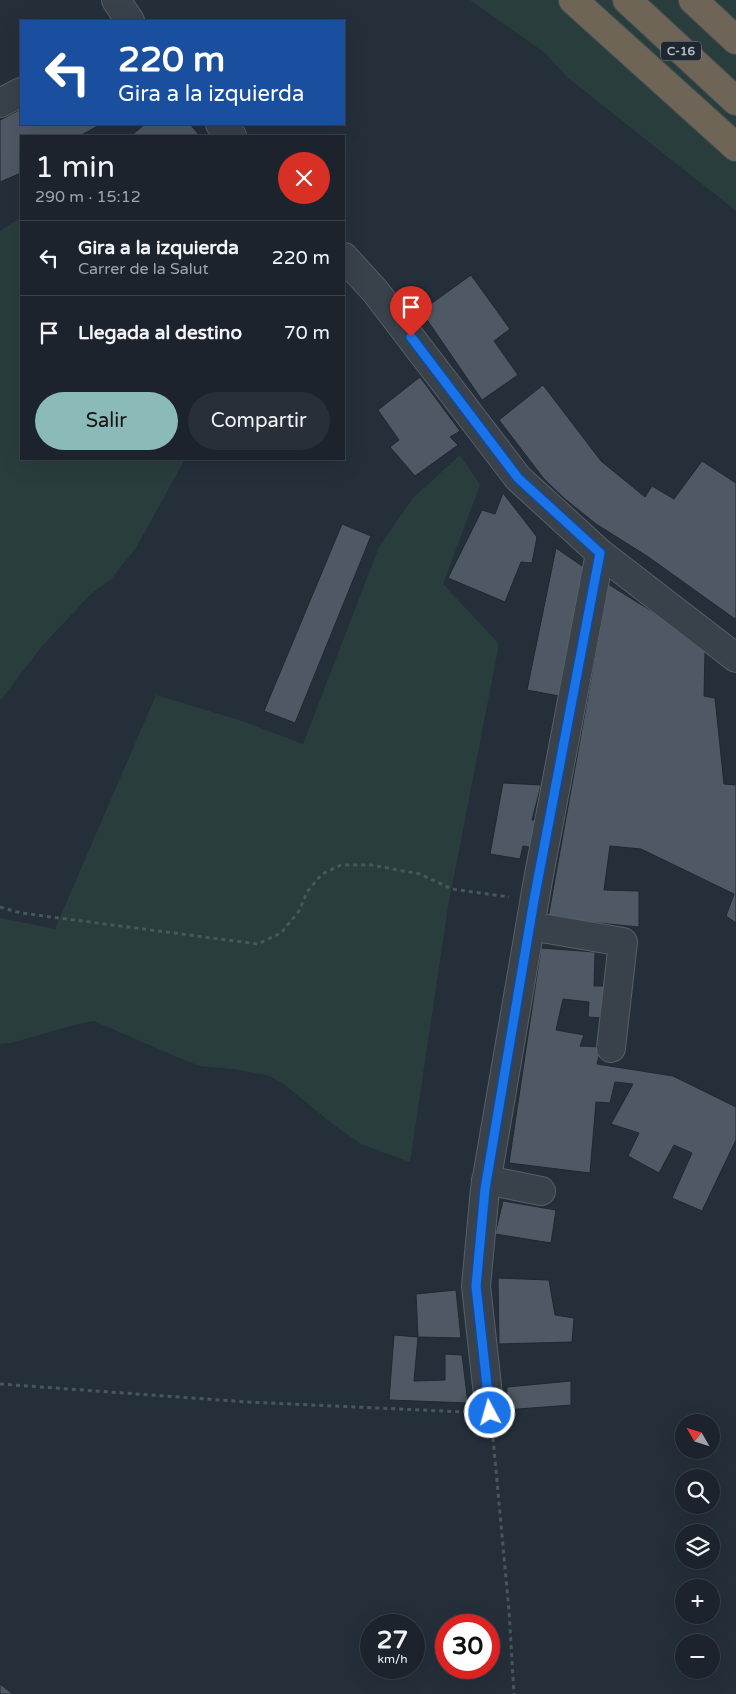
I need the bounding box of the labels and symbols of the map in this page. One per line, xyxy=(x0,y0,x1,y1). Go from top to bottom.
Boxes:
road number: C-16 xyxy=(661,41,701,60)
pin xyxy=(390,286,432,337)
position arrow xyxy=(463,1386,515,1438)
north arrow xyxy=(675,1414,720,1459)
speed limit sign: 30 xyxy=(435,1614,500,1679)

